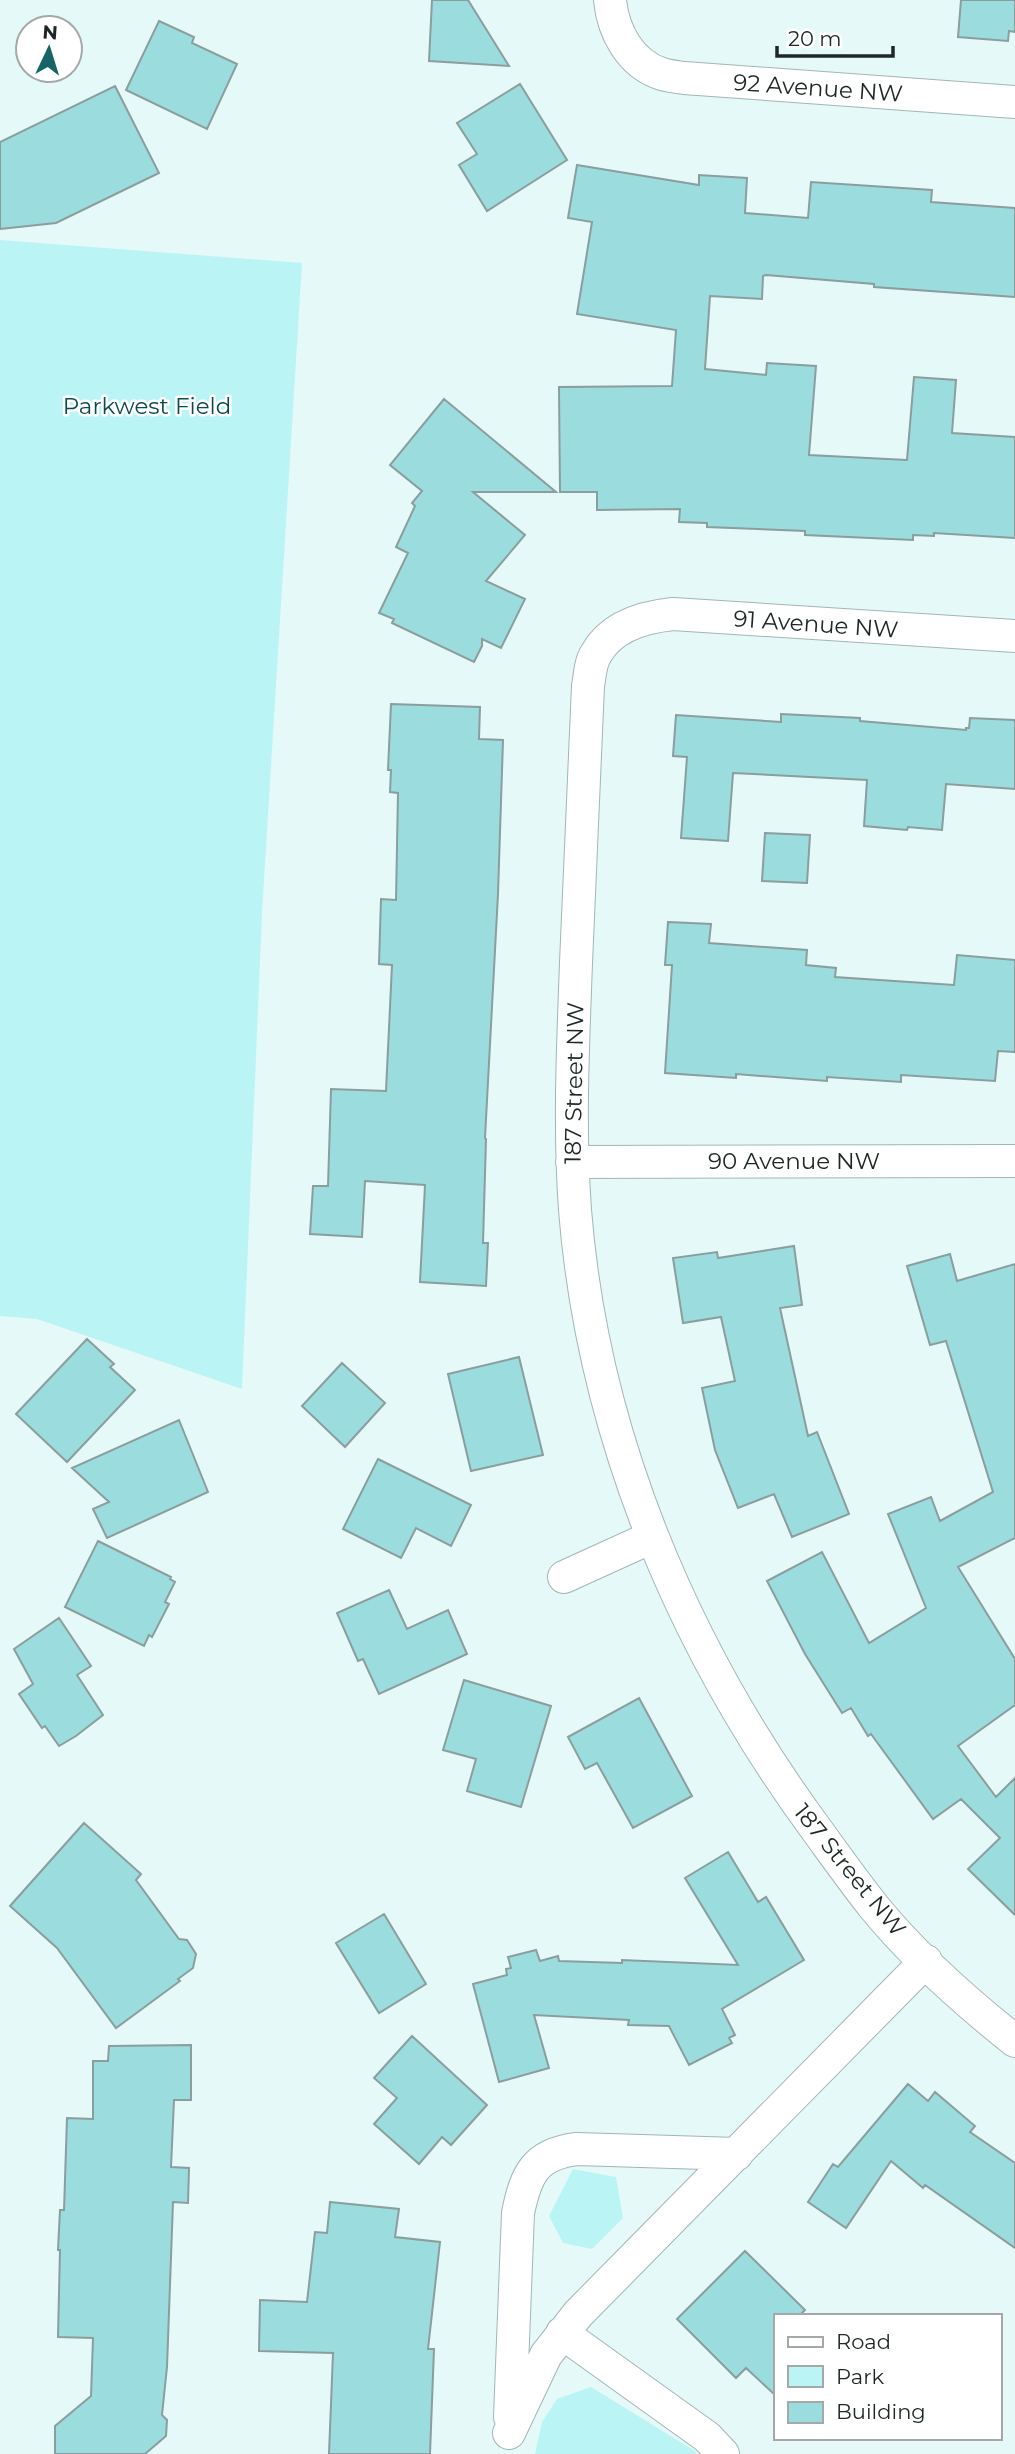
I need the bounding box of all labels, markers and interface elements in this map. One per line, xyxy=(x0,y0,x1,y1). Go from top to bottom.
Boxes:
north arrow xyxy=(14,14,84,84)
scale bar xyxy=(777,14,892,58)
text: N xyxy=(42,21,59,45)
text: 20 m xyxy=(788,26,842,51)
street label: 92 Avenue NW xyxy=(732,68,904,108)
park label: Parkwest Field xyxy=(63,392,231,420)
street label: 91 Avenue NW xyxy=(733,604,899,644)
street label: 187 Street NW xyxy=(559,1002,589,1164)
street label: 90 Avenue NW xyxy=(708,1147,880,1175)
street label: 187 Street NW xyxy=(788,1798,912,1942)
legend xyxy=(774,2314,1001,2440)
text: Road xyxy=(836,2329,891,2354)
text: Park xyxy=(836,2364,884,2389)
text: Building xyxy=(836,2399,926,2424)

